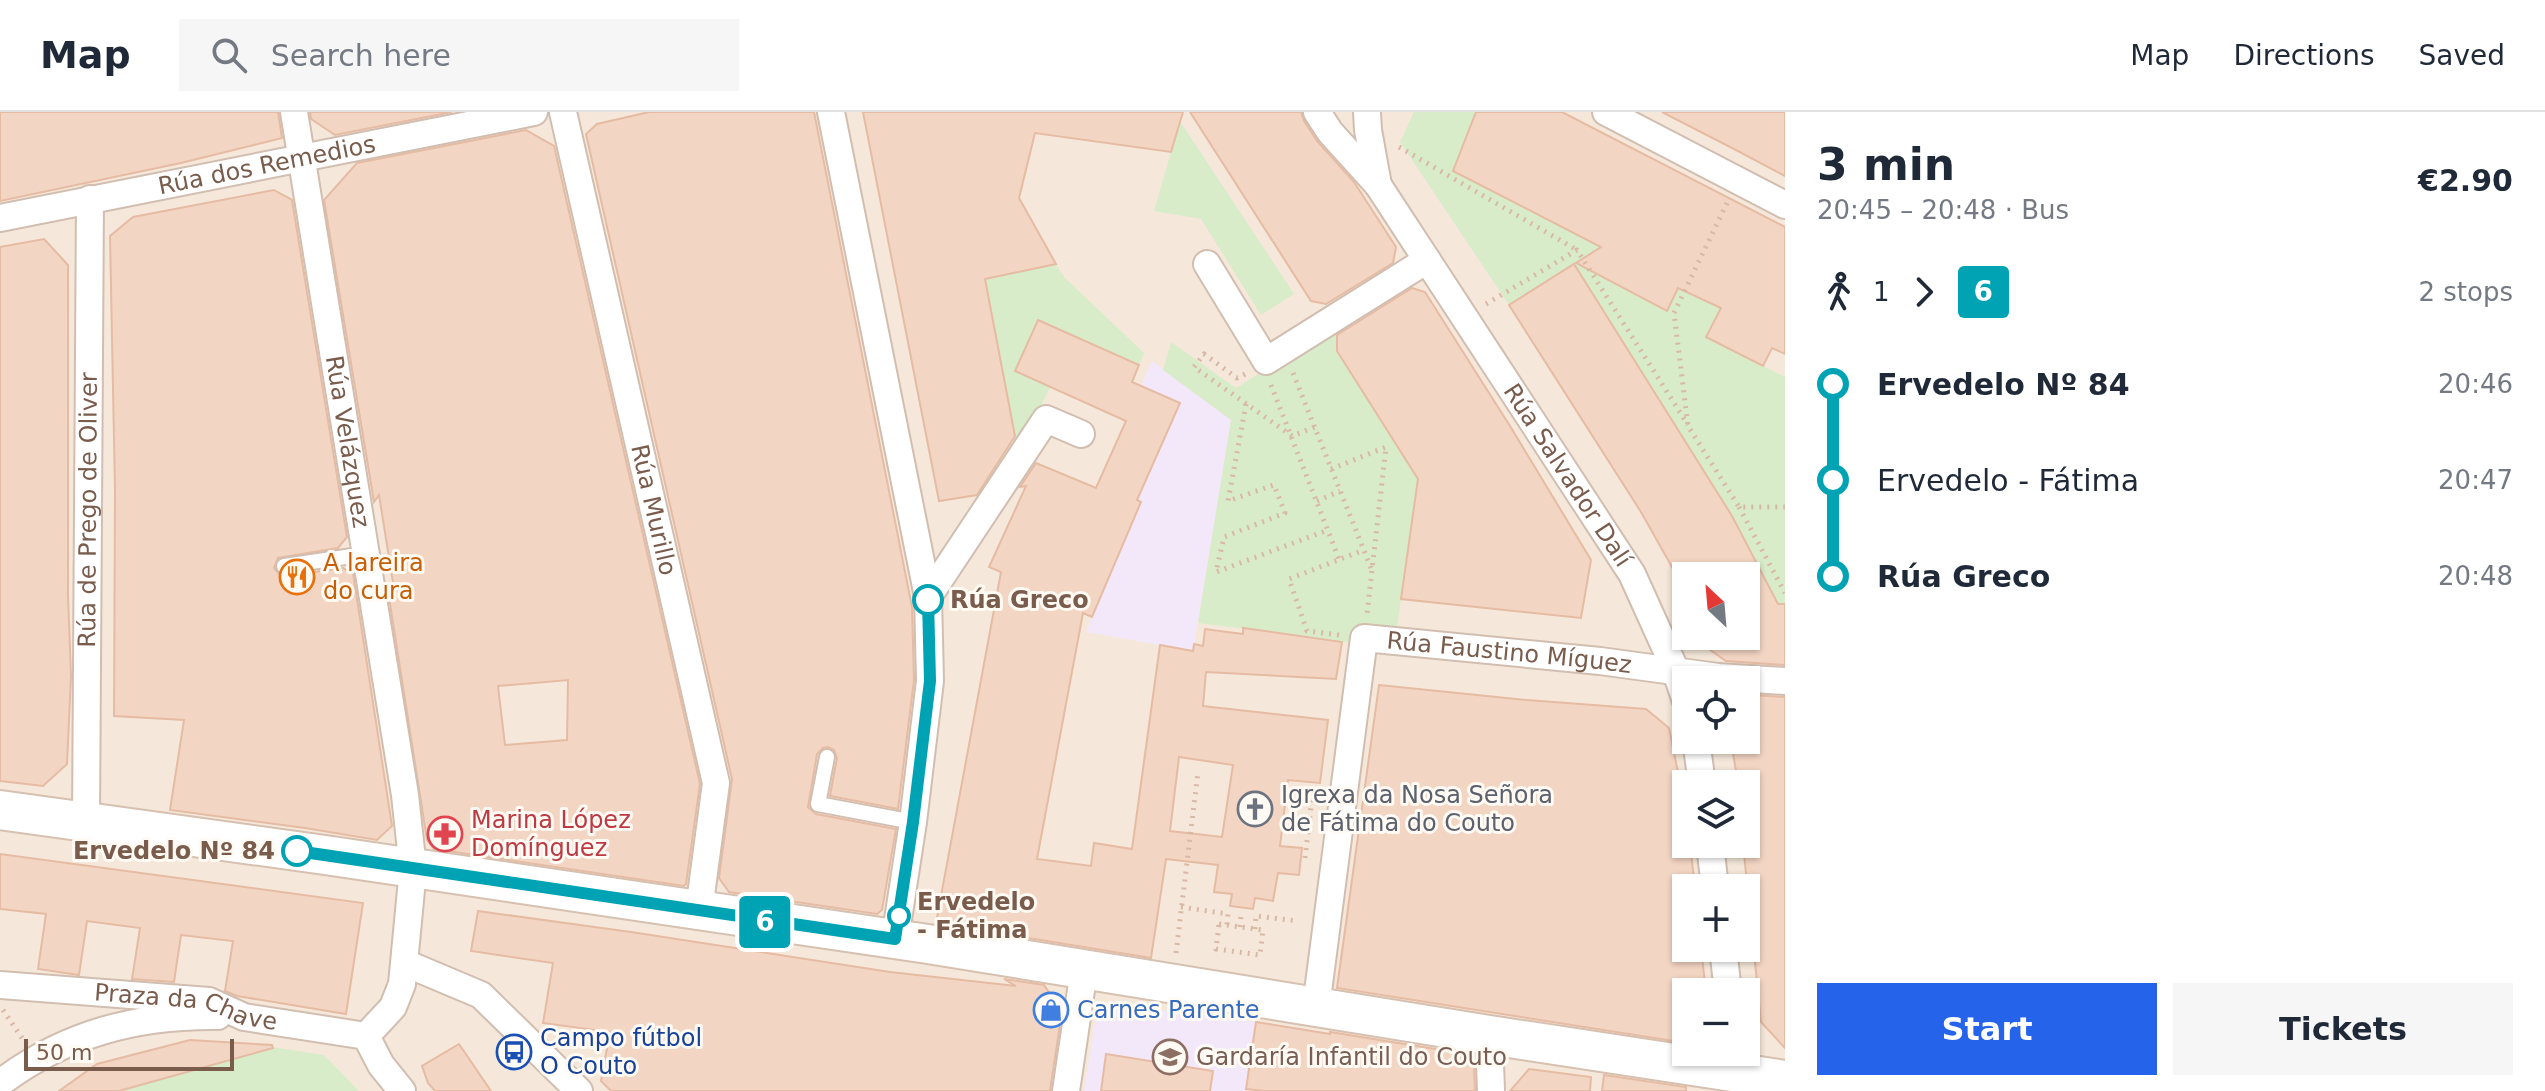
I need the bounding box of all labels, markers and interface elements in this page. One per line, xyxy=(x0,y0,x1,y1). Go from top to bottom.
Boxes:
search box xyxy=(179,19,739,91)
text: Map xyxy=(40,33,131,77)
icon: search xyxy=(207,33,251,77)
text: Search here xyxy=(271,38,451,73)
text: Map xyxy=(2130,39,2189,72)
text: Directions xyxy=(2233,39,2374,72)
text: Saved xyxy=(2418,39,2505,72)
street label: Rúa dos Remedios xyxy=(156,130,378,200)
text: 3 min xyxy=(1817,139,1955,190)
text: €2.90 xyxy=(2418,163,2513,198)
text: 20:45 – 20:48 · Bus xyxy=(1817,195,2069,225)
icon: walk xyxy=(1817,270,1861,314)
icon: forward xyxy=(1902,270,1946,314)
text: 6 xyxy=(1974,275,1993,308)
text: 1 xyxy=(1873,277,1890,307)
text: 2 stops xyxy=(2418,277,2513,307)
street label: Rúa Velázquez xyxy=(320,353,375,530)
text: Ervedelo Nº 84 xyxy=(1877,367,2130,402)
text: 20:46 xyxy=(2438,369,2513,399)
street label: Rúa de Prego de Oliver xyxy=(73,372,103,648)
street label: Rúa Salvador Dalí xyxy=(1498,379,1638,573)
street label: Rúa Murillo xyxy=(625,441,682,578)
text: Ervedelo - Fátima xyxy=(1877,463,2139,498)
text: 20:47 xyxy=(2438,465,2513,495)
place label: A lareira do cura xyxy=(323,549,424,605)
restaurant icon: A lareira do cura xyxy=(278,558,316,596)
text: Rúa Greco xyxy=(1877,559,2050,594)
text: 20:48 xyxy=(2438,561,2513,591)
north arrow xyxy=(1672,562,1760,650)
map controls xyxy=(1672,562,1760,1066)
marker: Rúa Greco xyxy=(913,585,943,615)
place label: Rúa Greco xyxy=(950,586,1089,614)
street label: Rúa Faustino Míguez xyxy=(1385,626,1633,679)
button: locate xyxy=(1672,666,1760,754)
button: layers xyxy=(1672,770,1760,858)
place label: Igrexa da Nosa Señora de Fátima do Couto xyxy=(1281,781,1553,837)
church icon: Igrexa da Nosa Señora de Fátima do Couto xyxy=(1236,790,1274,828)
place label: Marina López Domínguez xyxy=(471,806,631,862)
pharmacy icon: Marina López Domínguez xyxy=(426,815,464,853)
marker: Ervedelo Nº 84 xyxy=(282,836,312,866)
place label: Ervedelo Nº 84 xyxy=(73,837,275,865)
button: + xyxy=(1672,874,1760,962)
place label: Ervedelo - Fátima xyxy=(917,888,1035,944)
line badge: 6 xyxy=(739,896,791,948)
text: 6 xyxy=(755,905,775,938)
marker: Ervedelo - Fátima xyxy=(888,905,910,927)
street label: Praza da Chave xyxy=(93,978,279,1036)
button: − xyxy=(1672,978,1760,1066)
button: Start xyxy=(1817,983,2157,1075)
button: Tickets xyxy=(2173,983,2513,1075)
shop icon: Carnes Parente xyxy=(1032,991,1070,1029)
place label: Carnes Parente xyxy=(1077,996,1260,1024)
place label: Campo fútbol O Couto xyxy=(540,1024,702,1080)
bus stop icon: Campo fútbol O Couto xyxy=(495,1033,533,1071)
scale bar xyxy=(24,1035,234,1071)
school or university icon: Gardaría Infantil do Couto xyxy=(1151,1038,1189,1076)
text: 50 m xyxy=(36,1040,92,1065)
place label: Gardaría Infantil do Couto xyxy=(1196,1043,1507,1071)

